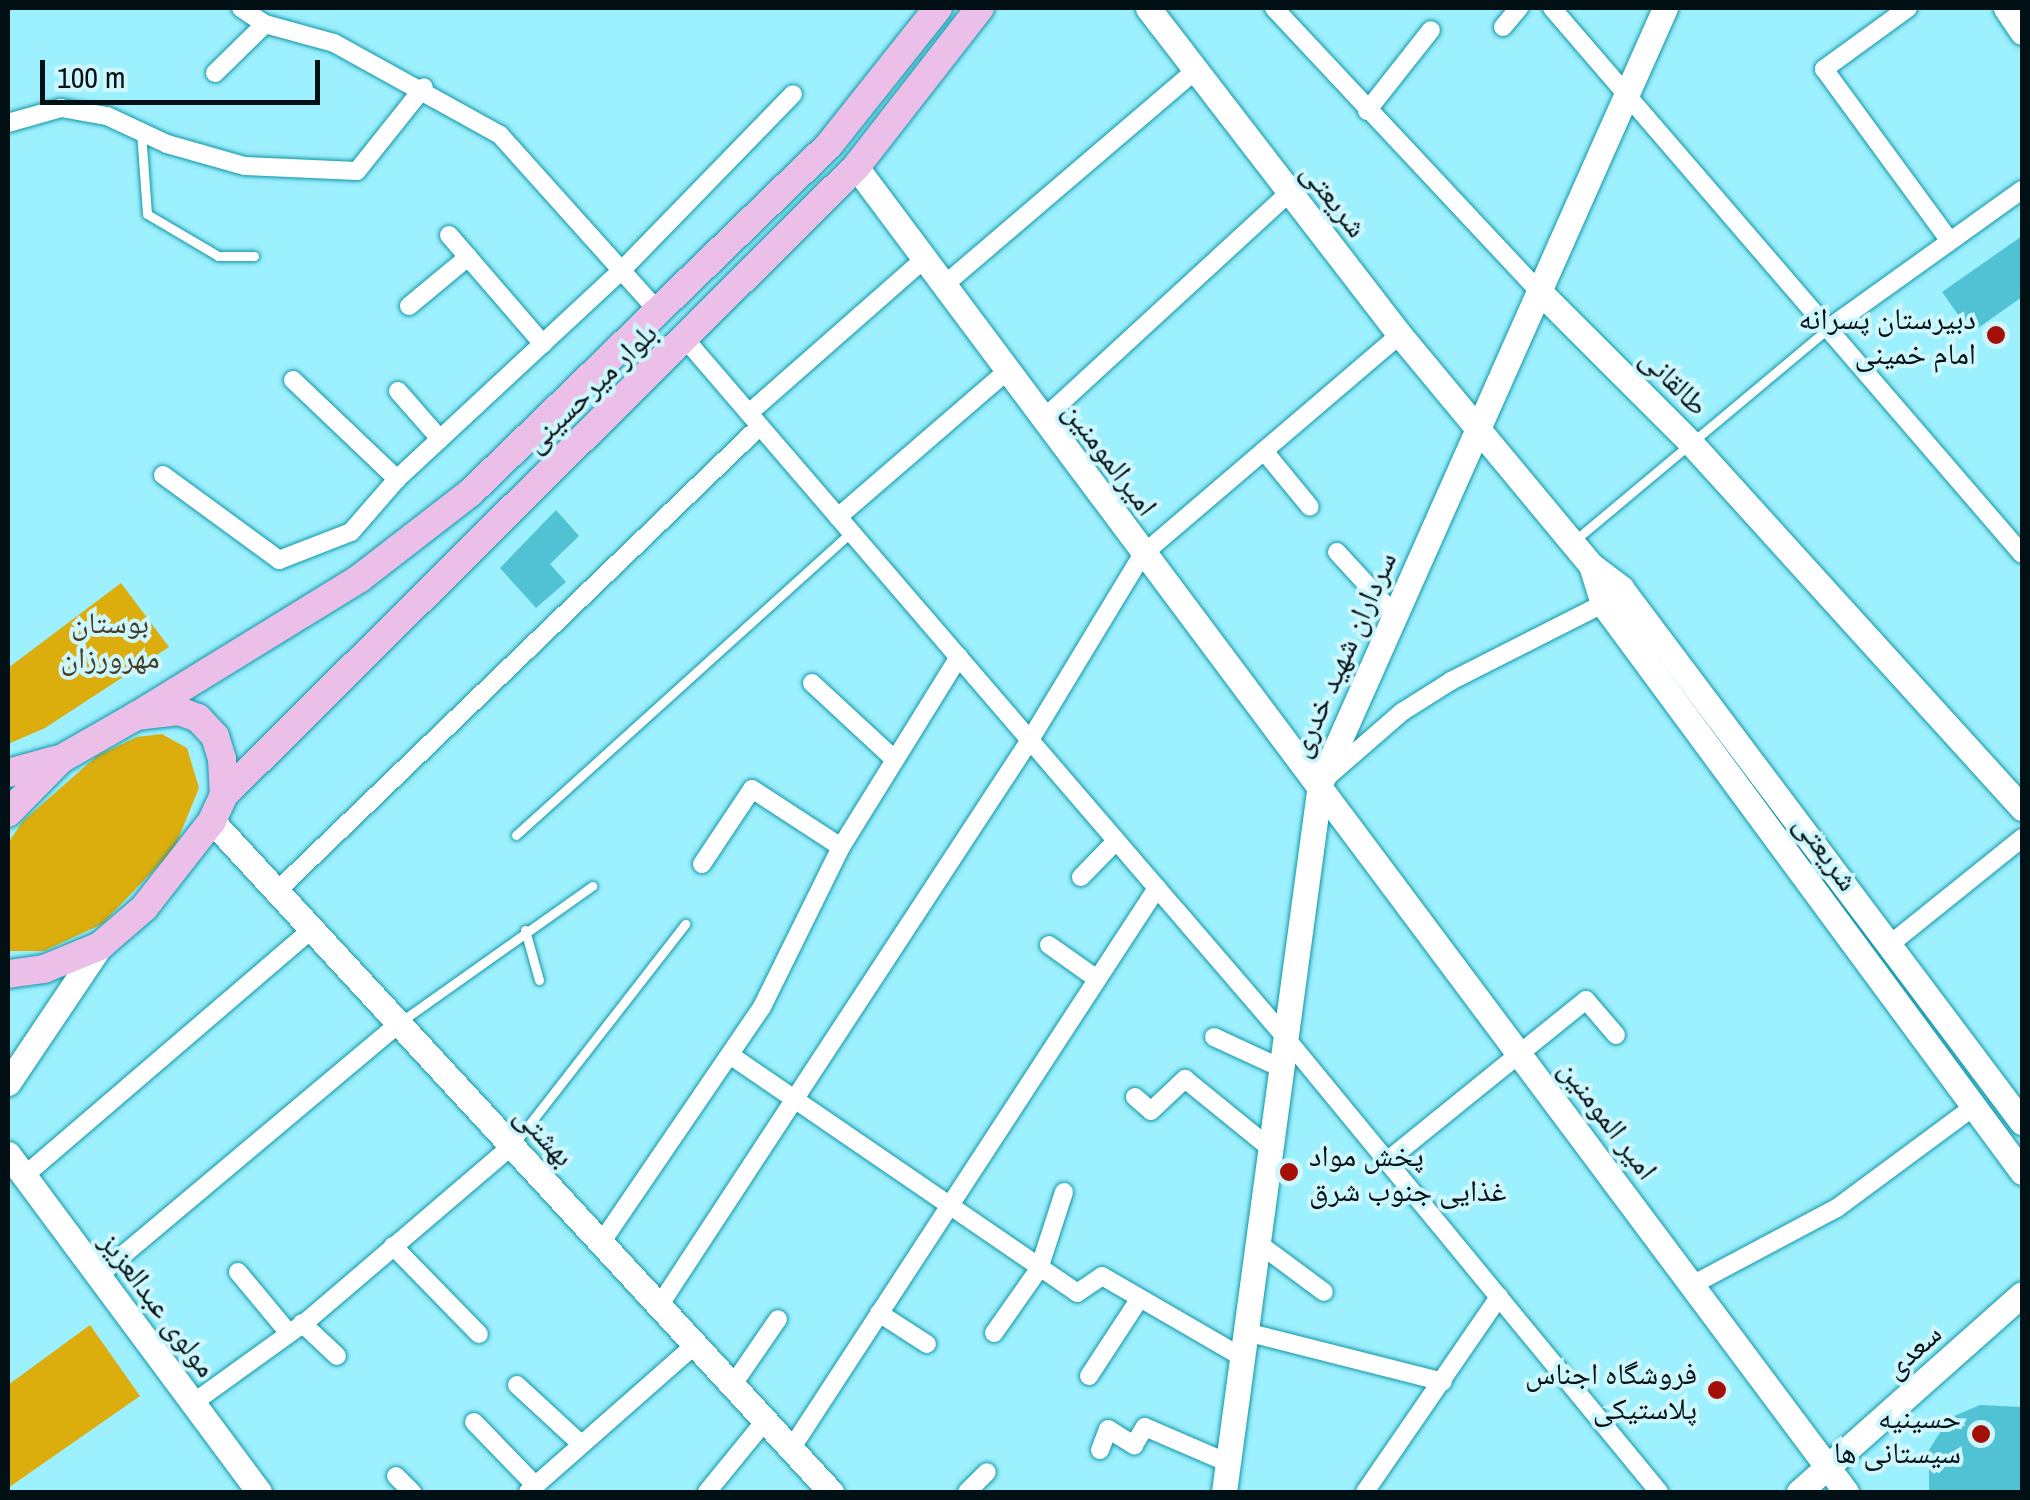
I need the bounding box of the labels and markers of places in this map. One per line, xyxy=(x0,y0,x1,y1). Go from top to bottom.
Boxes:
place label: دبیرستان پسرانه امام خمینی xyxy=(1799,300,1976,370)
marker: دبیرستان پسرانه امام خمینی xyxy=(1985,324,2007,346)
place label: پخش مواد غذایی جنوب شرق xyxy=(1309,1137,1506,1208)
marker: پخش مواد غذایی جنوب شرق xyxy=(1278,1161,1300,1183)
place label: فروشگاه اجناس پلاستیکی xyxy=(1525,1355,1697,1426)
marker: فروشگاه اجناس پلاستیکی xyxy=(1706,1379,1728,1401)
place label: حسینیه سیستانی ها xyxy=(1834,1399,1961,1470)
marker: حسینیه سیستانی ها xyxy=(1970,1423,1992,1445)

